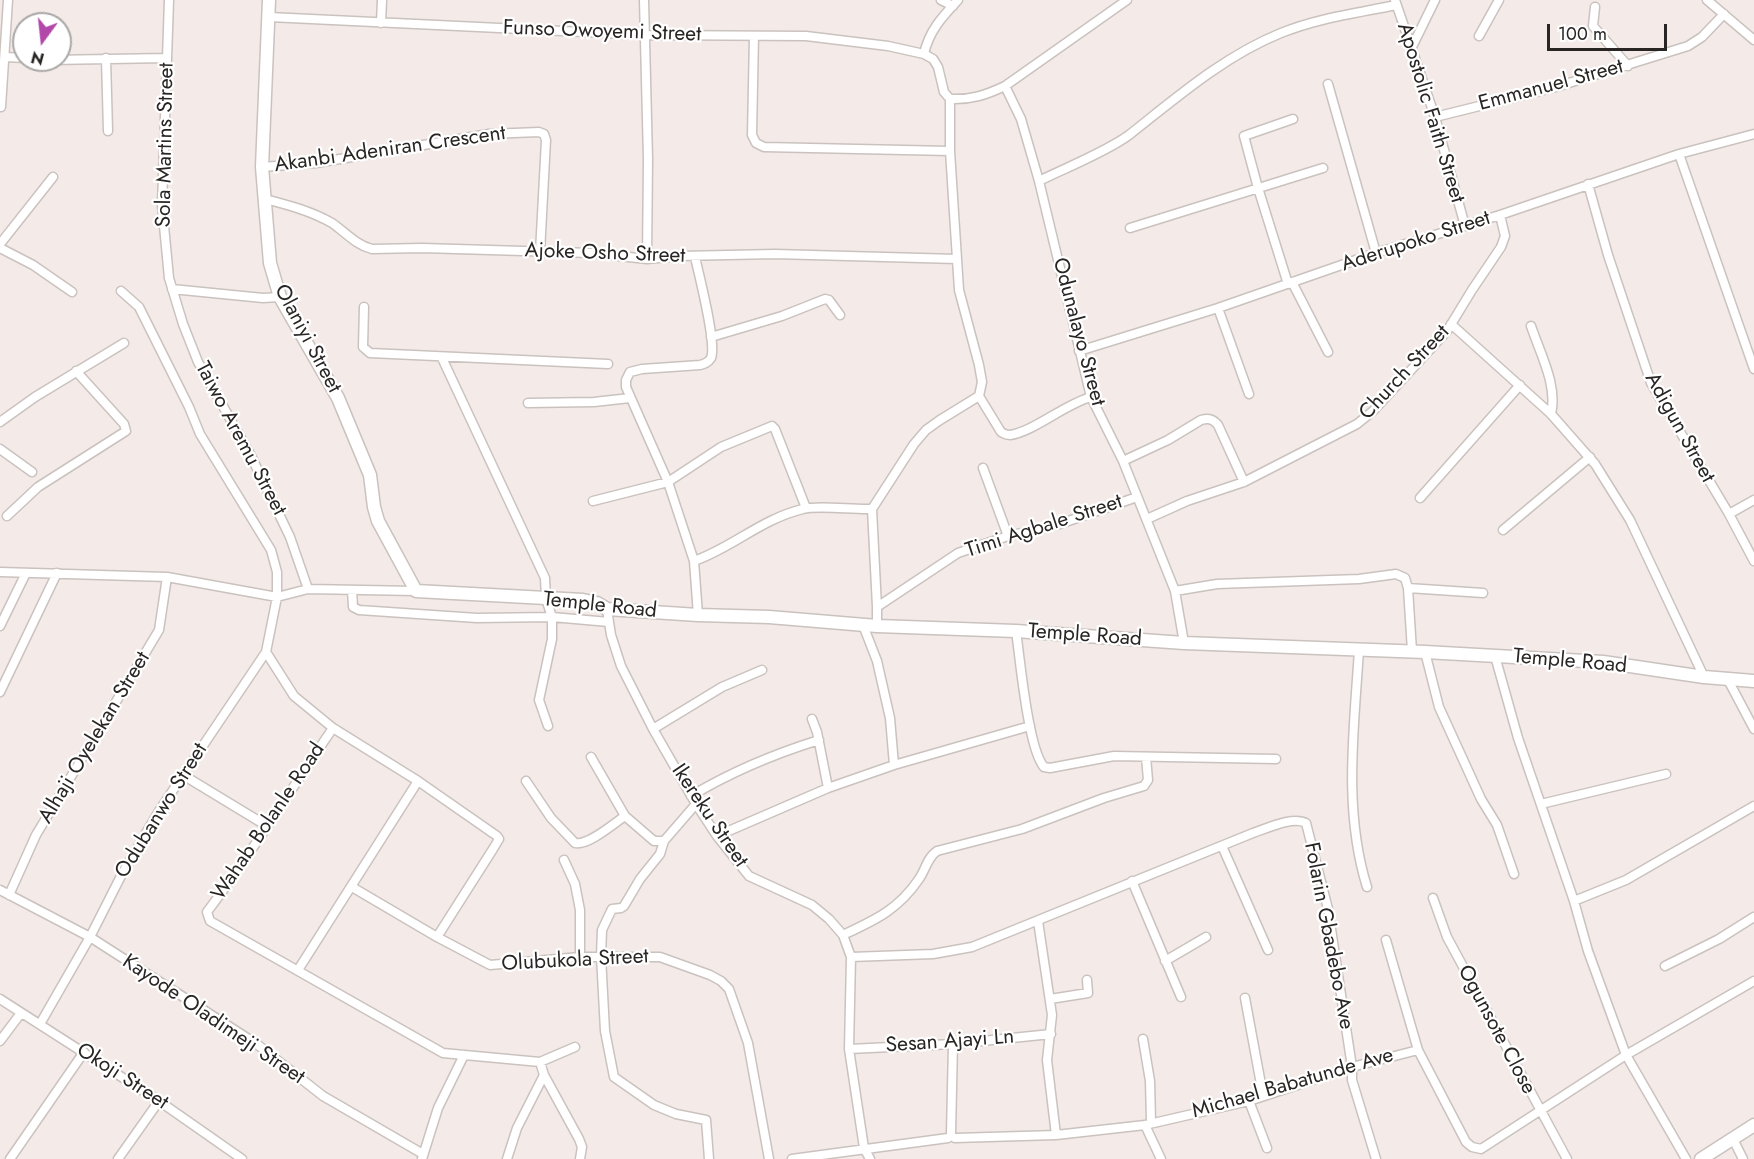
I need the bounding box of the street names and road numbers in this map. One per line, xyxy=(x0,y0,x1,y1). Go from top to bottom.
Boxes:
street label: Funso Owoyemi Street xyxy=(502,16,702,48)
street label: Apostolic Faith Street xyxy=(1391,20,1469,206)
street label: Emmanuel Street xyxy=(1476,55,1626,117)
street label: Sola Martins Street xyxy=(152,62,180,228)
street label: Akanbi Adeniran Crescent xyxy=(273,121,507,179)
street label: Aderupoko Street xyxy=(1338,206,1494,278)
street label: Ajoke Osho Street xyxy=(524,239,686,269)
street label: Odunalayo Street xyxy=(1046,255,1110,409)
street label: Olaniyi Street xyxy=(268,280,346,398)
street label: Church Street xyxy=(1355,320,1455,426)
street label: Taiwo Aremu Street xyxy=(189,358,291,520)
street label: Adigun Street xyxy=(1638,369,1720,487)
street label: Timi Agbale Street xyxy=(962,490,1126,564)
street label: Temple Road xyxy=(542,588,658,624)
street label: Temple Road xyxy=(1027,619,1143,653)
street label: Temple Road xyxy=(1512,644,1628,680)
street label: Alhaji Oyelekan Street xyxy=(34,648,156,828)
street label: Wahab Bolanle Road xyxy=(207,738,331,906)
street label: Odubanwo Street xyxy=(110,739,214,883)
street label: Ikereku Street xyxy=(665,760,753,872)
street label: Folarin Gbadebo Ave xyxy=(1298,841,1358,1031)
street label: Olubukola Street xyxy=(501,945,649,977)
street label: Kayode Oladimeji Street xyxy=(117,950,309,1090)
street label: Ogunsote Close xyxy=(1451,961,1541,1099)
street label: Sesan Ajayi Ln xyxy=(885,1025,1015,1059)
street label: Okoji Street xyxy=(71,1038,173,1116)
street label: Michael Babatunde Ave xyxy=(1189,1043,1397,1125)

